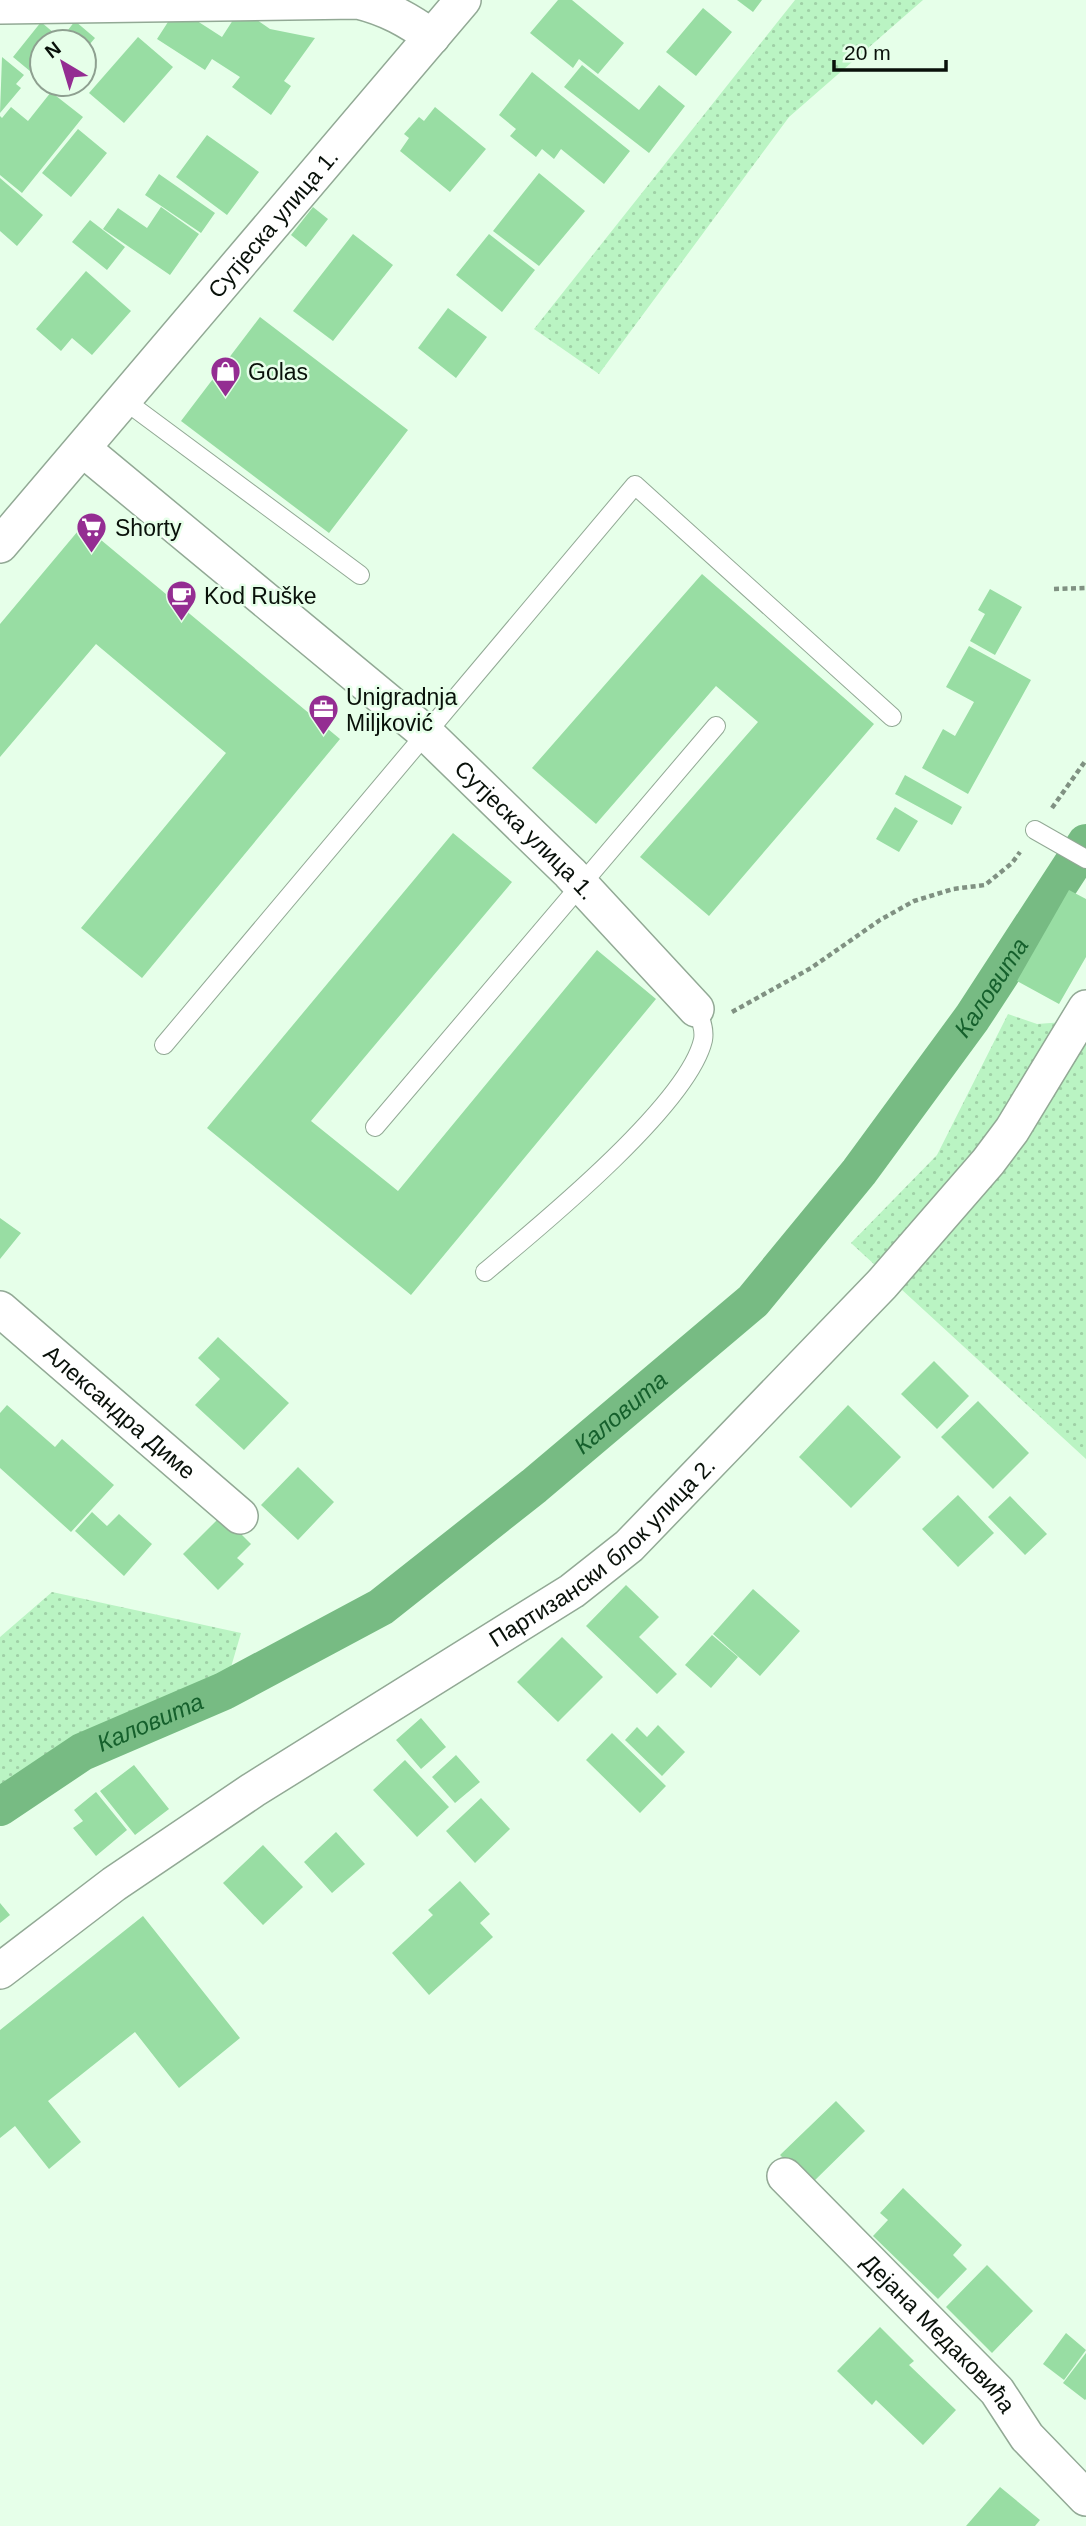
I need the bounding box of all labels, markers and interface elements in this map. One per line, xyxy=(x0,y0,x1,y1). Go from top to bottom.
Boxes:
north arrow xyxy=(28,28,98,98)
scale bar xyxy=(834,28,946,72)
text: N xyxy=(41,37,65,62)
text: 20 m xyxy=(844,41,891,64)
street label: Сутјеска улица 1. xyxy=(203,144,344,303)
shop icon: Golas xyxy=(208,355,242,399)
place label: Golas xyxy=(248,359,308,385)
supermarket icon: Shorty xyxy=(75,511,109,555)
place label: Shorty xyxy=(115,515,182,541)
cafe icon: Kod Ruške xyxy=(164,579,198,623)
place label: Kod Ruške xyxy=(204,583,317,609)
place label: Unigradnja Miljković xyxy=(346,684,457,736)
office icon: Unigradnja Miljković xyxy=(306,693,340,737)
street label: Сутјеска улица 1. xyxy=(449,755,601,905)
water label: Каловита xyxy=(949,933,1033,1042)
street label: Александра Диме xyxy=(39,1340,201,1485)
water label: Каловита xyxy=(569,1366,672,1459)
street label: Партизански блок улица 2. xyxy=(484,1452,720,1652)
water label: Каловита xyxy=(93,1687,207,1757)
street label: Дејана Медаковића xyxy=(857,2249,1021,2418)

